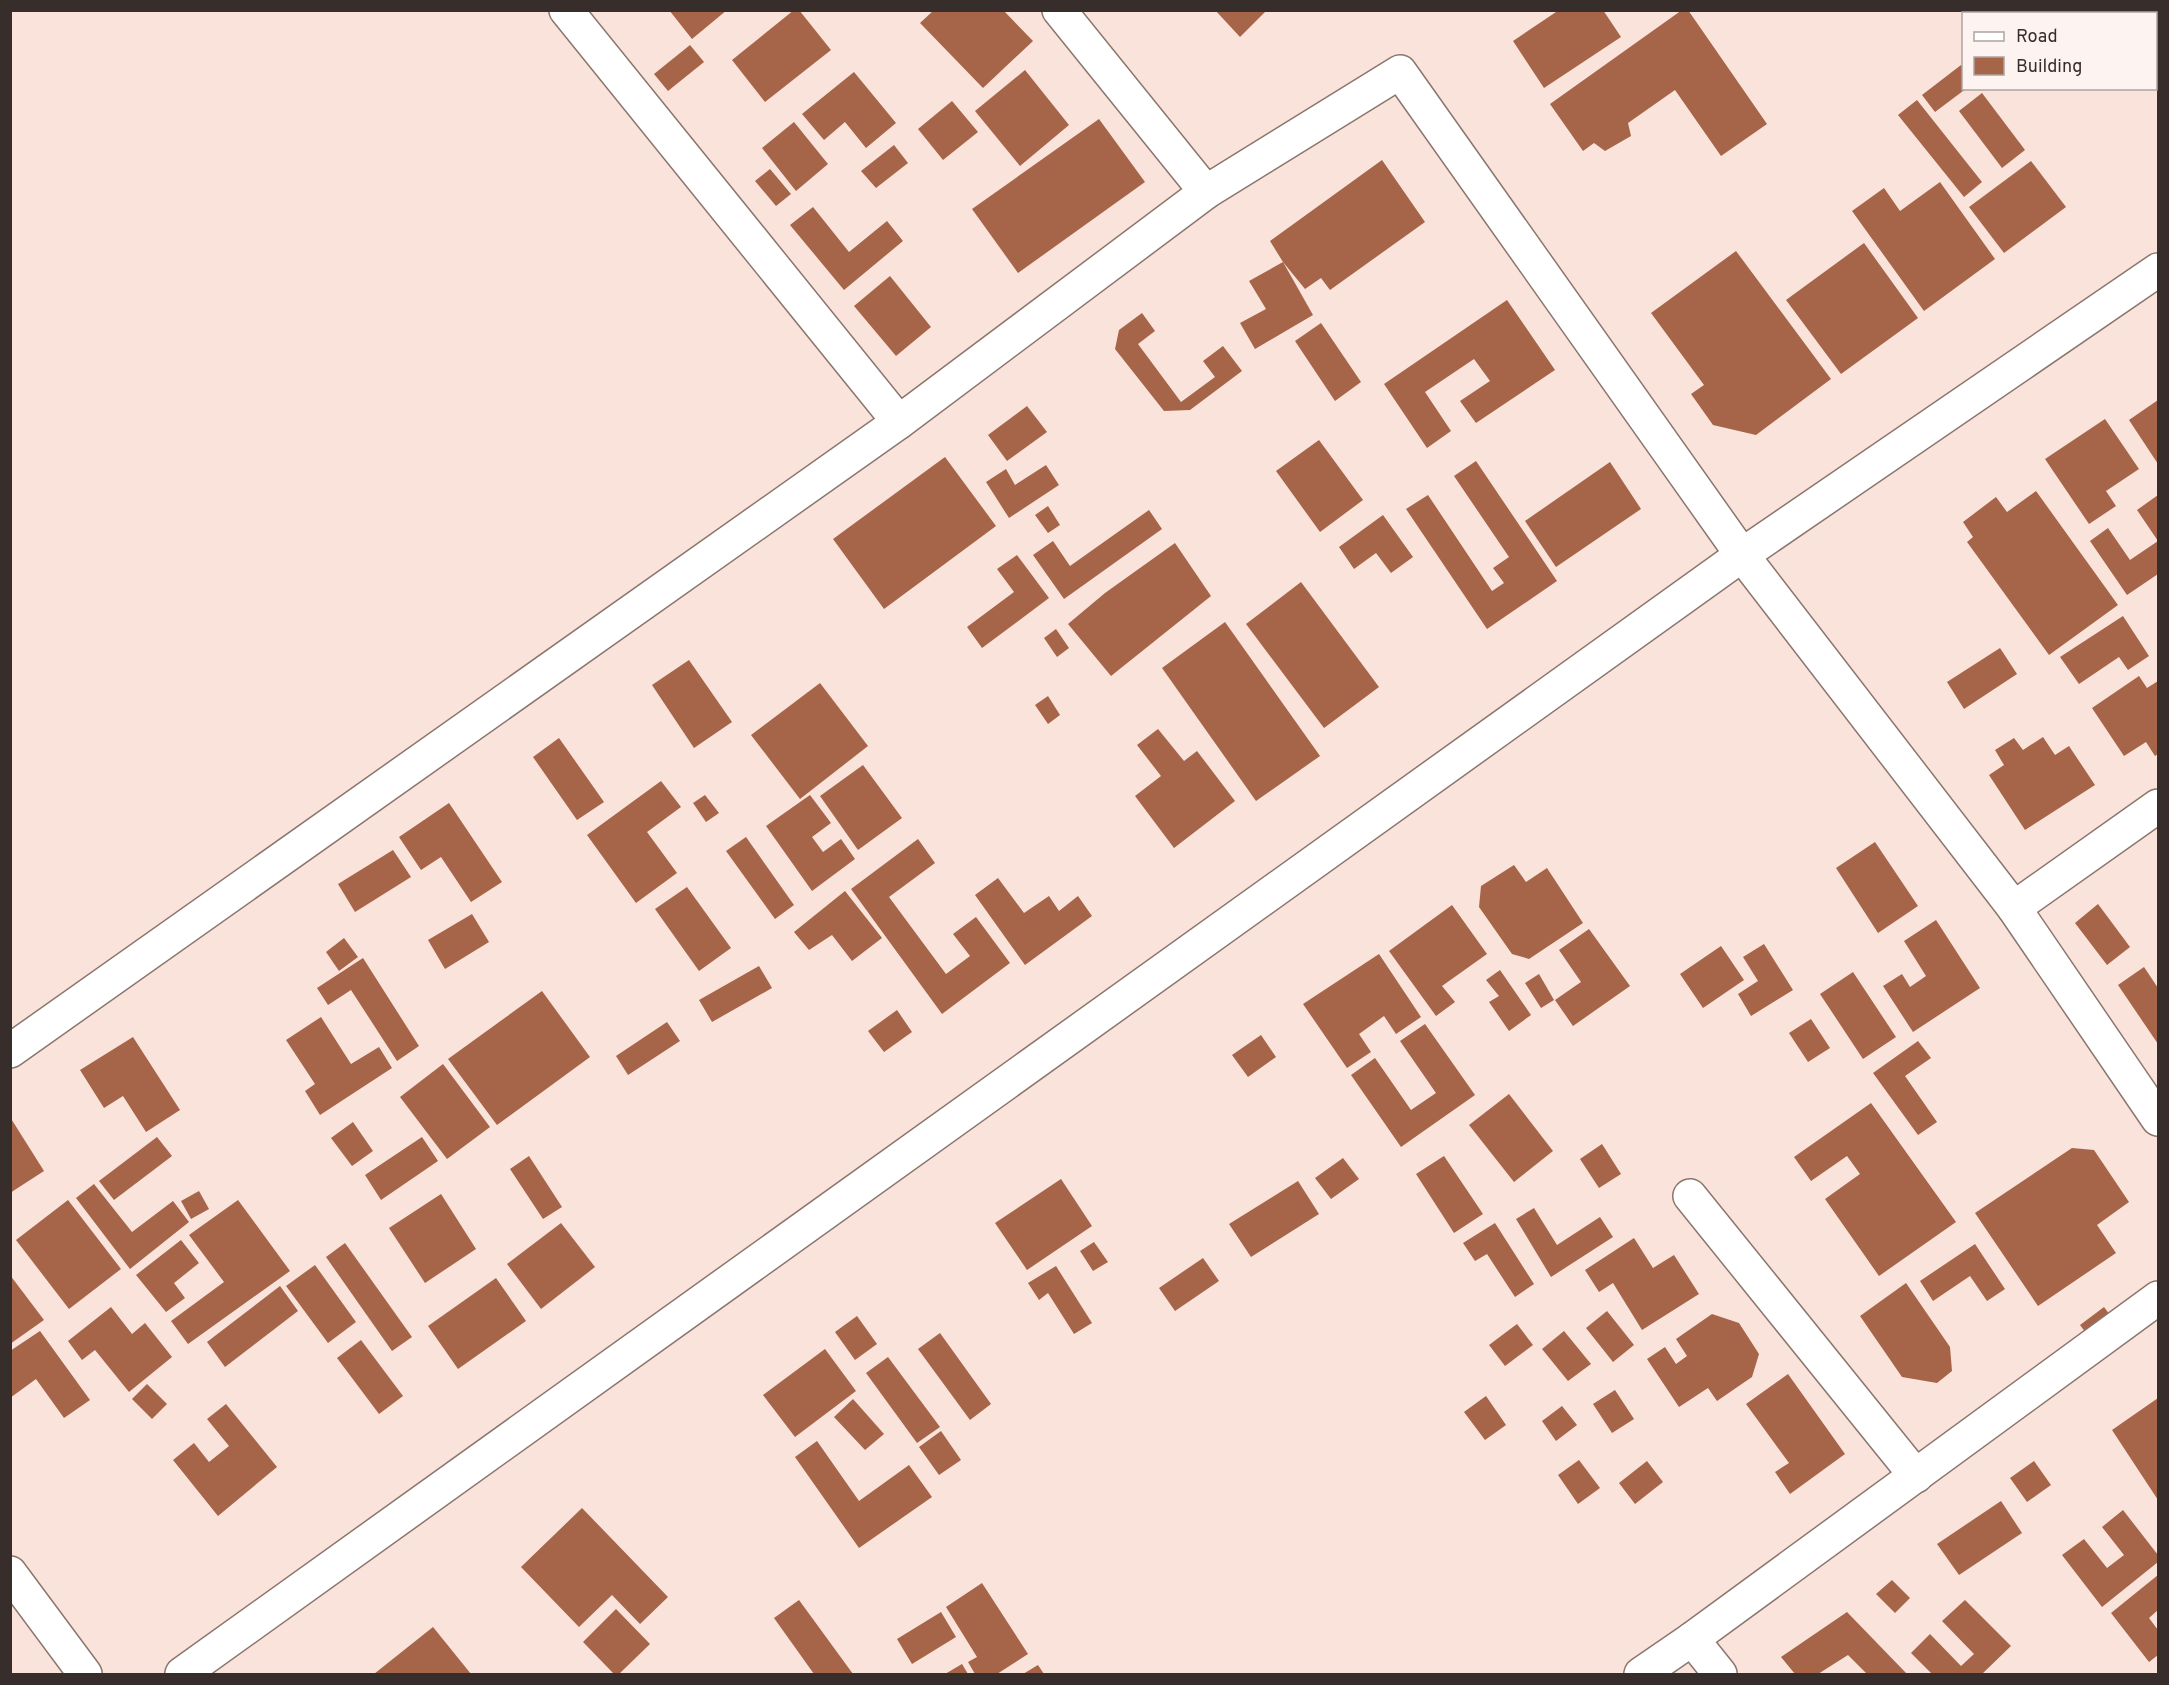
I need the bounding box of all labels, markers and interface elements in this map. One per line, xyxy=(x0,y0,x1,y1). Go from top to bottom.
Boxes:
legend xyxy=(1962,12,2157,90)
text: Road xyxy=(2016,26,2058,49)
text: Building xyxy=(2016,56,2082,79)

